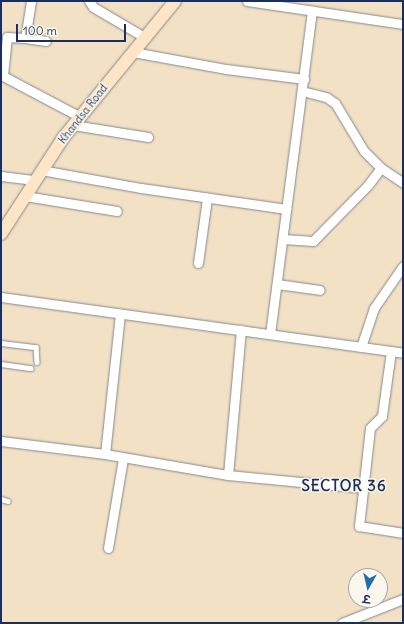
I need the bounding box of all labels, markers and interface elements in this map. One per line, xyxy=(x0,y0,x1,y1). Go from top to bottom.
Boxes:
scale bar xyxy=(18,16,128,42)
text: 100 m xyxy=(23,23,57,38)
street label: Khandsa Road xyxy=(56,82,110,146)
district label: SECTOR 36 xyxy=(301,477,387,495)
north arrow xyxy=(348,568,388,608)
text: उ xyxy=(362,591,371,606)

